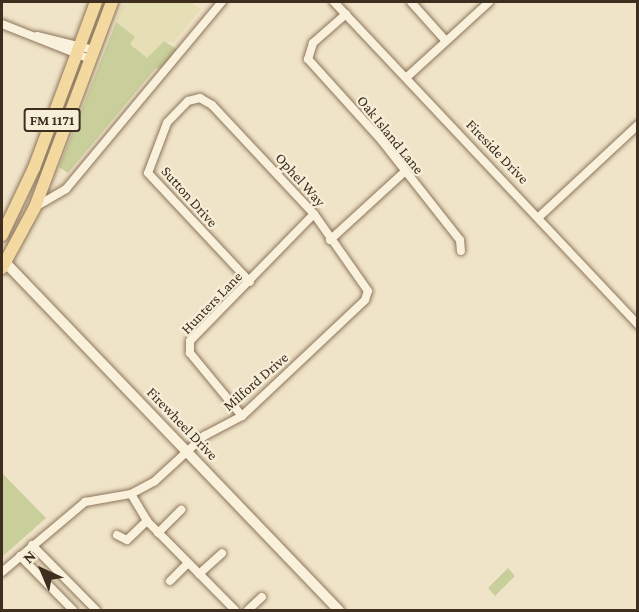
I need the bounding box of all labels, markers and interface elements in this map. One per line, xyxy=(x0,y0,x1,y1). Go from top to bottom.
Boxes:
street label: Oak Island Lane xyxy=(353,92,427,178)
road number: FM 1171 xyxy=(23,109,80,131)
street label: Fireside Drive xyxy=(462,116,532,188)
street label: Ophel Way xyxy=(271,149,329,211)
street label: Sutton Drive xyxy=(157,163,221,231)
street label: Hunters Lane xyxy=(178,268,246,338)
street label: Milford Drive xyxy=(220,349,292,415)
street label: Firewheel Drive xyxy=(143,384,221,464)
north arrow xyxy=(12,540,72,600)
text: N xyxy=(19,547,39,567)

